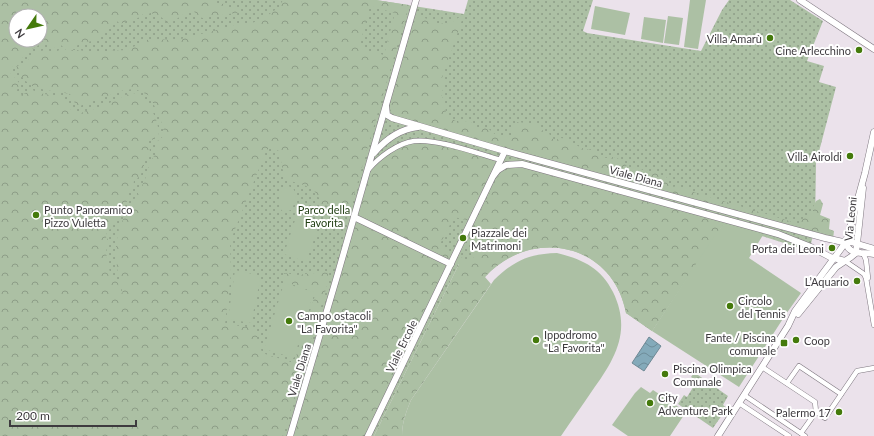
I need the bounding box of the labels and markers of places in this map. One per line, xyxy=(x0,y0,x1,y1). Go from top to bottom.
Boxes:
place label: Villa Amarù xyxy=(707,32,762,45)
marker: Villa Amarù xyxy=(765,33,775,43)
place label: Cine Arlecchino xyxy=(775,44,851,57)
marker: Cine Arlecchino xyxy=(854,45,864,55)
place label: Villa Airoldi xyxy=(787,150,842,163)
marker: Villa Airoldi xyxy=(845,151,855,161)
place label: Punto Panoramico Pizzo Vuletta xyxy=(44,203,132,229)
marker: Punto Panoramico Pizzo Vuletta xyxy=(31,210,41,220)
place label: Piazzale dei Matrimoni xyxy=(471,226,527,252)
marker: Piazzale dei Matrimoni xyxy=(458,233,468,243)
place label: Porta dei Leoni xyxy=(752,242,824,255)
marker: Porta dei Leoni xyxy=(827,243,837,253)
place label: L’Aquario xyxy=(805,275,849,288)
marker: L’Aquario xyxy=(852,276,862,286)
place label: Circolo del Tennis xyxy=(738,294,786,320)
marker: Circolo del Tennis xyxy=(725,301,735,311)
place label: Campo ostacoli "La Favorita" xyxy=(297,309,371,335)
marker: Campo ostacoli "La Favorita" xyxy=(284,316,294,326)
place label: Ippodromo "La Favorita" xyxy=(544,328,605,354)
place label: Fante / Piscina comunale xyxy=(705,331,776,357)
place label: Coop xyxy=(804,334,830,347)
marker: Ippodromo "La Favorita" xyxy=(531,335,541,345)
marker: Coop xyxy=(791,335,801,345)
marker: Fante / Piscina comunale xyxy=(779,338,789,348)
place label: Piscina Olimpica Comunale xyxy=(673,362,752,388)
marker: Piscina Olimpica Comunale xyxy=(660,369,670,379)
place label: City Adventure Park xyxy=(658,391,733,417)
marker: City Adventure Park xyxy=(645,398,655,408)
place label: Palermo 17 xyxy=(776,406,831,419)
marker: Palermo 17 xyxy=(834,407,844,417)

